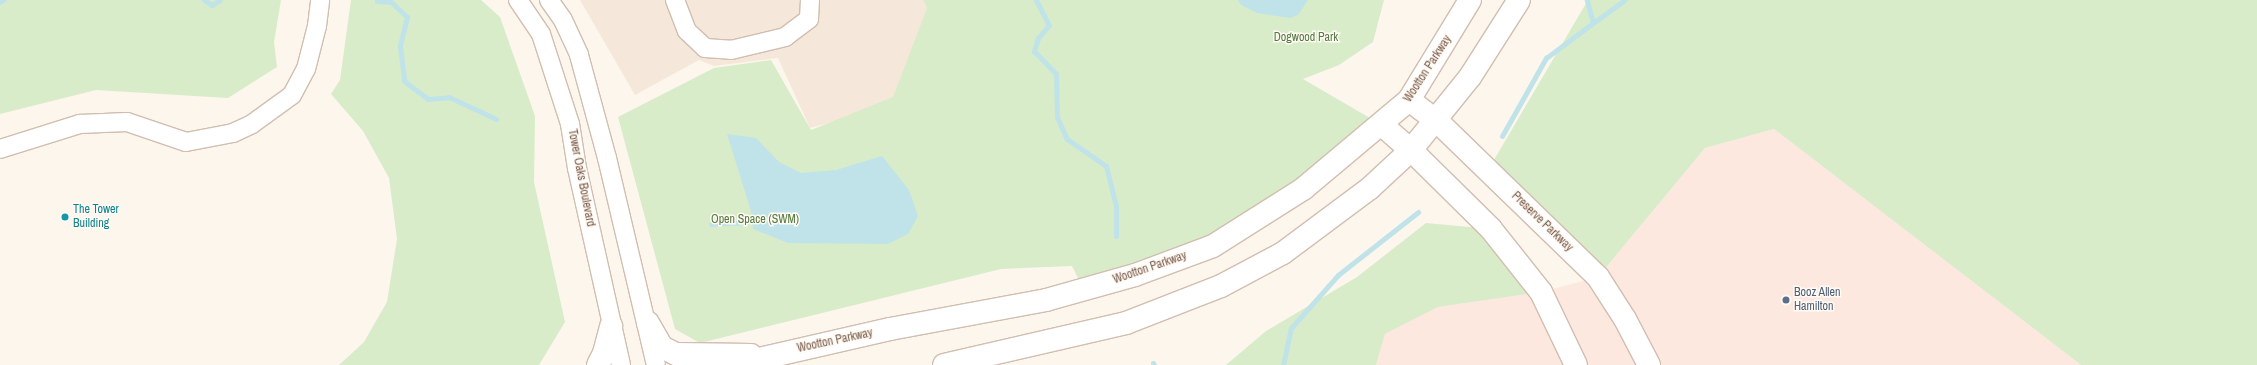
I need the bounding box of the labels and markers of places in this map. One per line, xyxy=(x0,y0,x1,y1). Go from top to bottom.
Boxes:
place label: The Tower Building xyxy=(73,203,119,231)
marker: The Tower Building xyxy=(60,212,70,222)
place label: Booz Allen Hamilton xyxy=(1794,286,1841,314)
marker: Booz Allen Hamilton xyxy=(1781,295,1791,305)

